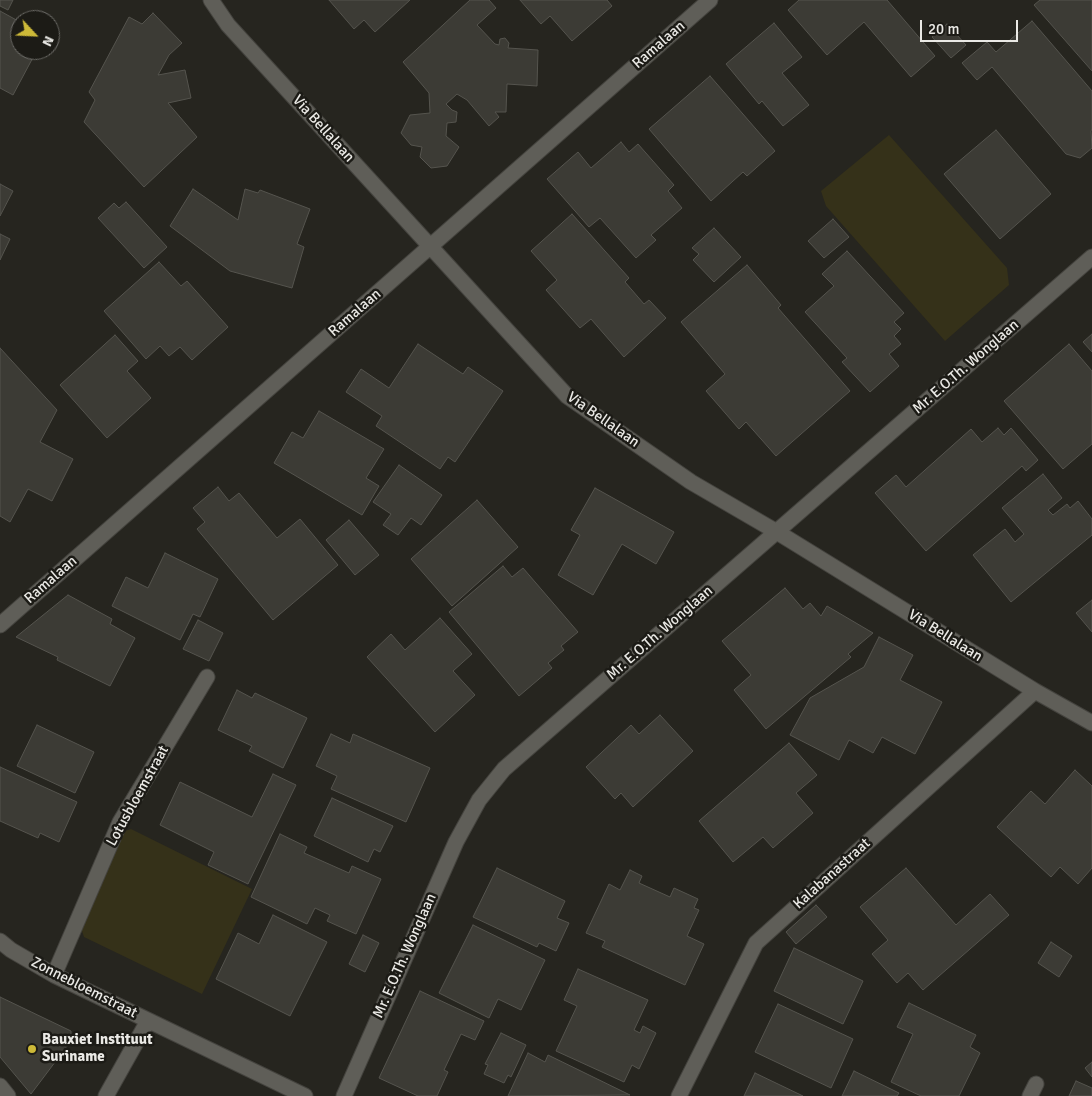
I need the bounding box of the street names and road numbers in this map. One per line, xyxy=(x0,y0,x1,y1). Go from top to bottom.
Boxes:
street label: Ramalaan xyxy=(629,17,689,73)
street label: Via Bellalaan xyxy=(288,92,358,166)
street label: Ramalaan xyxy=(325,285,385,341)
street label: Mr. E.O.Th. Wonglaan xyxy=(909,316,1023,418)
street label: Via Bellalaan xyxy=(563,388,643,452)
street label: Ramalaan xyxy=(21,552,81,608)
street label: Mr. E.O.Th. Wonglaan xyxy=(603,582,717,684)
street label: Via Bellalaan xyxy=(904,606,986,666)
street label: Lotusbloemstraat xyxy=(103,743,173,849)
street label: Kalabanastraat xyxy=(790,835,874,913)
street label: Mr. E.O.Th. Wonglaan xyxy=(369,891,441,1021)
street label: Zonnebloemstraat xyxy=(28,953,140,1023)

